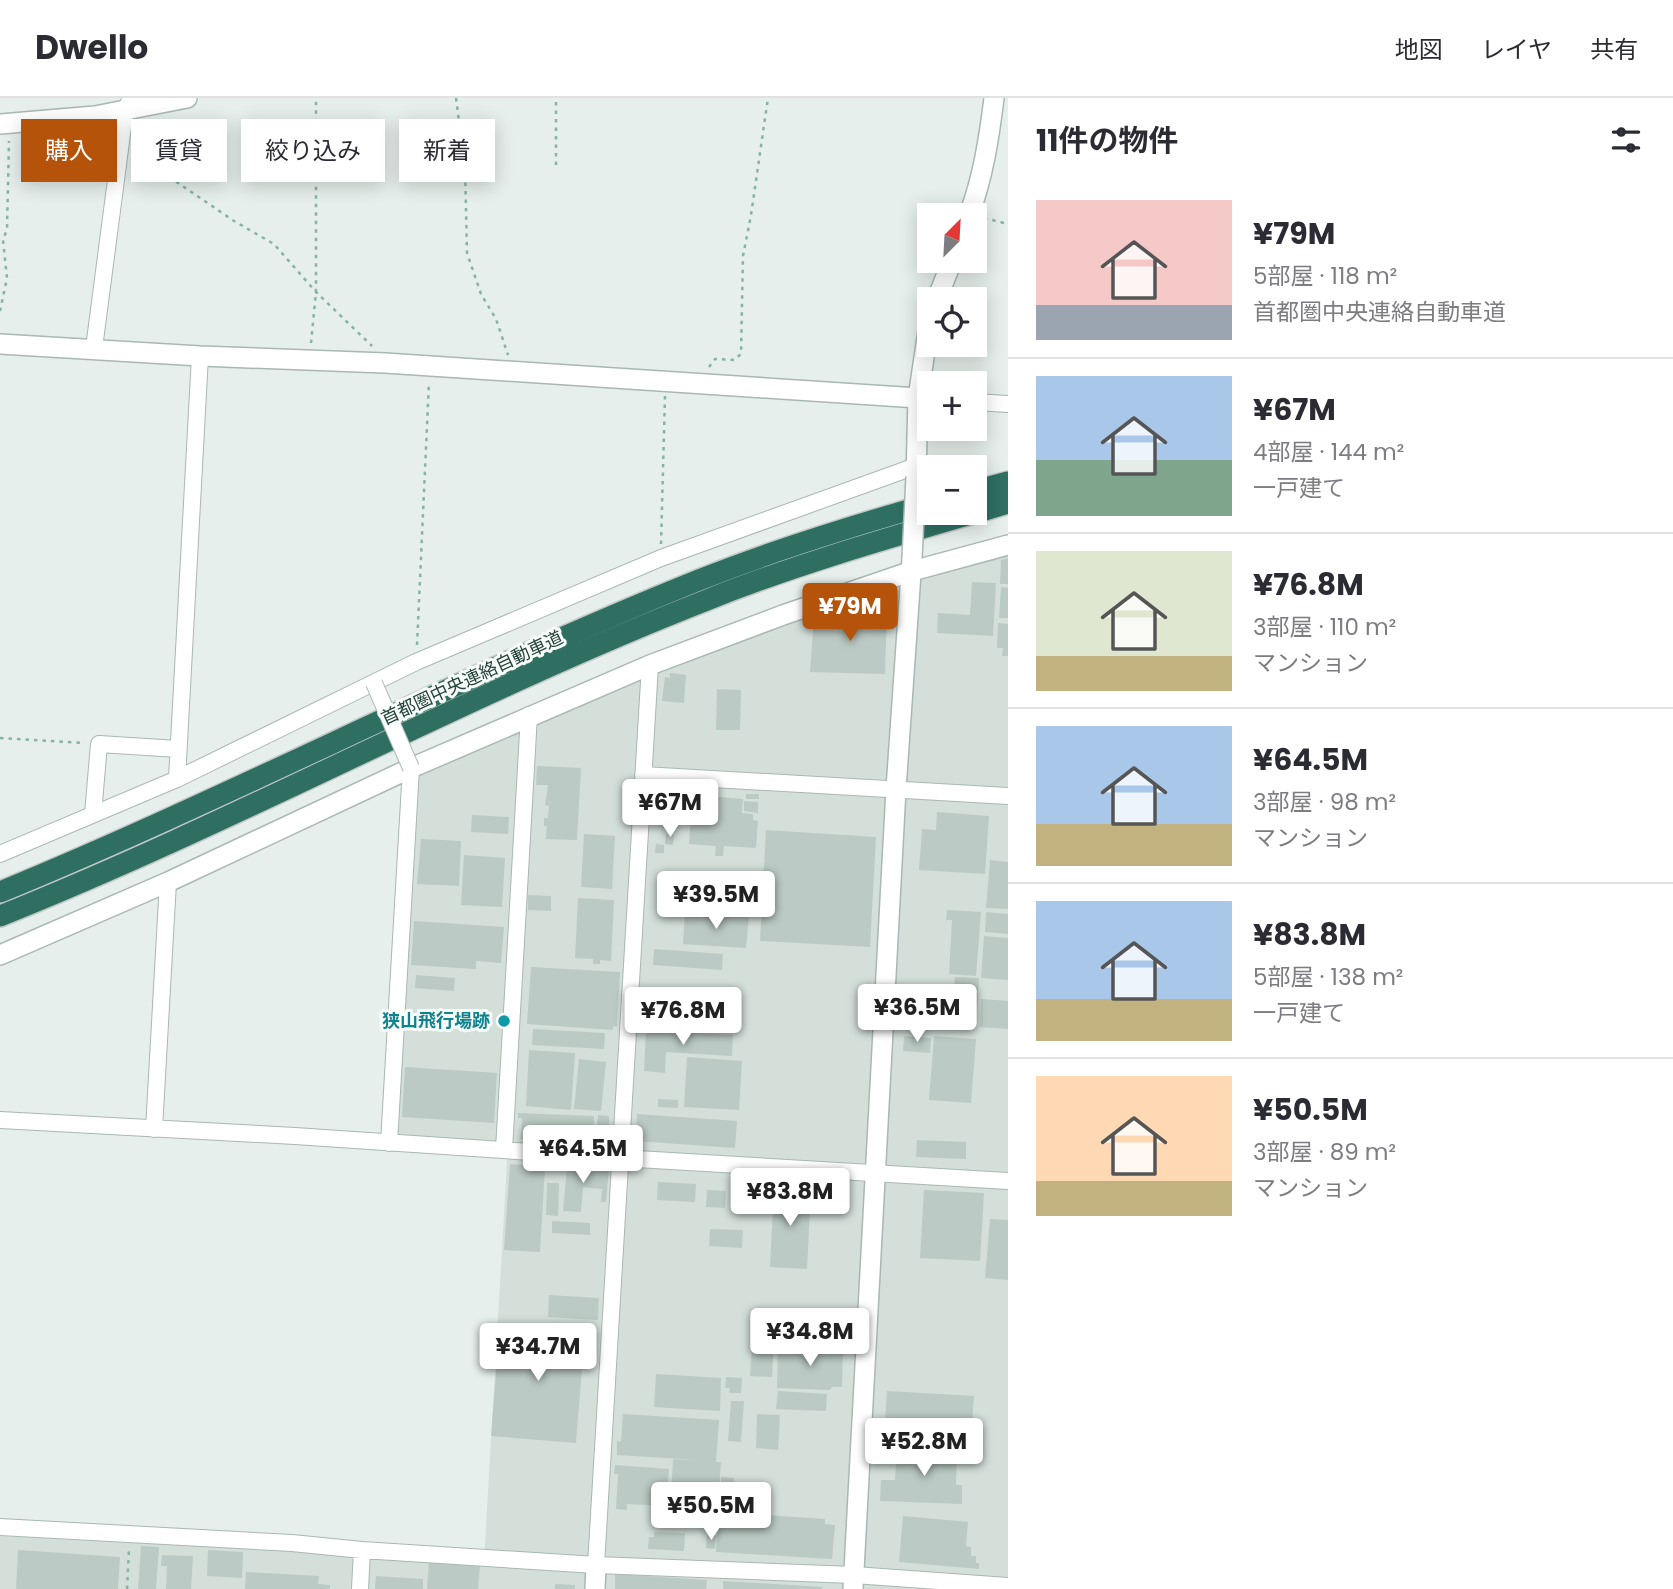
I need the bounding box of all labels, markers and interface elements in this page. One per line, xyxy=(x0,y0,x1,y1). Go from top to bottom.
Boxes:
text: Dwello xyxy=(35,24,148,71)
text: 地図 xyxy=(1395,33,1443,66)
text: レイヤ xyxy=(1481,33,1552,66)
text: 共有 xyxy=(1590,33,1638,66)
chip: 購入 xyxy=(21,119,117,182)
chip: 賃貸 xyxy=(131,119,227,182)
chip: 絞り込み xyxy=(241,119,385,182)
chip: 新着 xyxy=(399,119,495,182)
text: 11件の物件 xyxy=(1036,119,1179,162)
icon: filters xyxy=(1607,121,1645,159)
north arrow xyxy=(917,203,987,273)
map controls xyxy=(917,203,987,525)
text: ¥79M xyxy=(1253,212,1335,255)
icon: home xyxy=(1092,228,1176,312)
text: 5部屋 · 118 m² xyxy=(1253,260,1397,292)
button: locate xyxy=(917,287,987,357)
text: 首都圏中央連絡自動車道 xyxy=(1253,296,1506,328)
button: + xyxy=(917,371,987,441)
text: ¥67M xyxy=(1253,388,1336,431)
icon: home xyxy=(1092,404,1176,488)
text: 4部屋 · 144 m² xyxy=(1253,436,1404,468)
button: − xyxy=(917,455,987,525)
text: 一戸建て xyxy=(1253,472,1345,504)
text: ¥76.8M xyxy=(1253,563,1364,606)
icon: home xyxy=(1092,579,1176,663)
pin: ¥79M xyxy=(809,584,891,643)
text: ¥79M xyxy=(819,590,882,622)
text: 3部屋 · 110 m² xyxy=(1253,611,1396,643)
street label: 首都圏中央連絡自動車道 xyxy=(377,624,567,731)
text: マンション xyxy=(1253,647,1368,679)
text: ¥64.5M xyxy=(1253,738,1368,781)
icon: home xyxy=(1092,754,1176,838)
pin: ¥67M xyxy=(629,780,711,839)
text: ¥67M xyxy=(638,786,702,818)
text: 3部屋 · 98 m² xyxy=(1253,786,1396,818)
text: マンション xyxy=(1253,822,1368,854)
pin: ¥39.5M xyxy=(659,872,773,931)
text: ¥39.5M xyxy=(673,878,759,910)
text: ¥83.8M xyxy=(1253,913,1366,956)
icon: home xyxy=(1092,929,1176,1013)
text: 5部屋 · 138 m² xyxy=(1253,961,1403,993)
pin: ¥36.5M xyxy=(860,984,974,1044)
pin: ¥76.8M xyxy=(626,988,740,1047)
text: ¥36.5M xyxy=(874,991,960,1023)
text: ¥76.8M xyxy=(641,994,725,1026)
text: 一戸建て xyxy=(1253,997,1345,1029)
place label: 狭山飛行場跡 xyxy=(382,1008,490,1033)
marker: 狭山飛行場跡 xyxy=(496,1013,512,1029)
text: ¥50.5M xyxy=(1253,1088,1368,1131)
icon: home xyxy=(1092,1104,1176,1188)
pin: ¥64.5M xyxy=(526,1126,640,1185)
text: ¥64.5M xyxy=(539,1132,627,1164)
text: 3部屋 · 89 m² xyxy=(1253,1136,1396,1168)
pin: ¥83.8M xyxy=(733,1168,847,1228)
text: マンション xyxy=(1253,1172,1368,1204)
text: ¥83.8M xyxy=(747,1175,833,1207)
pin: ¥34.8M xyxy=(753,1308,867,1368)
text: ¥34.8M xyxy=(766,1315,854,1347)
pin: ¥34.7M xyxy=(481,1324,595,1383)
text: ¥34.7M xyxy=(496,1330,580,1362)
pin: ¥52.8M xyxy=(867,1418,981,1478)
text: ¥52.8M xyxy=(881,1425,967,1457)
pin: ¥50.5M xyxy=(654,1482,768,1542)
text: ¥50.5M xyxy=(667,1489,755,1521)

